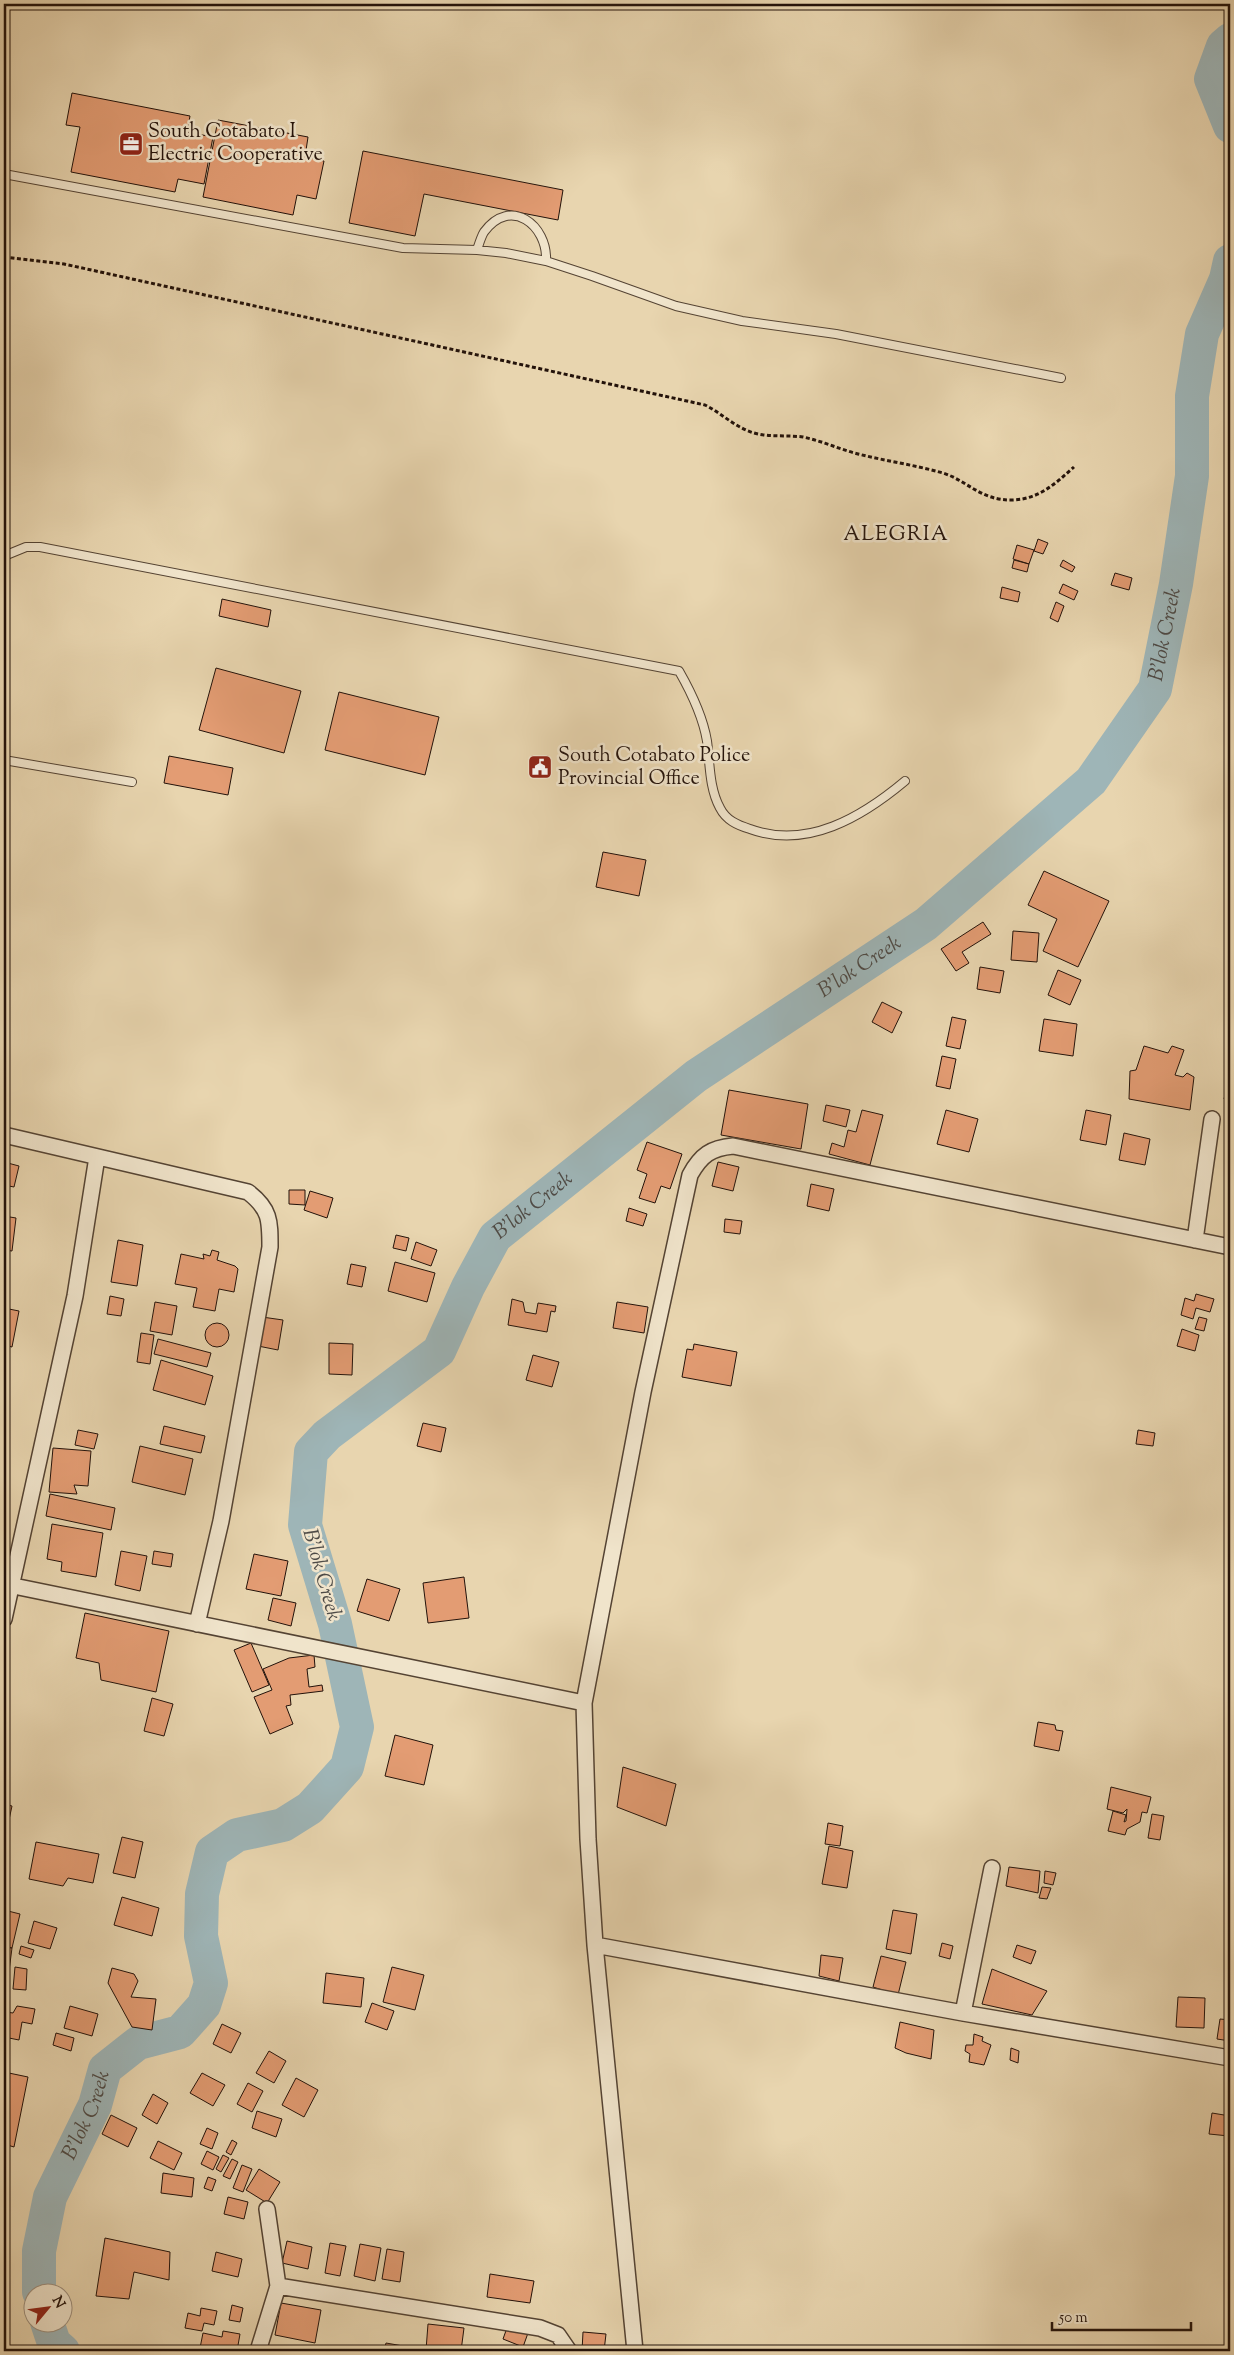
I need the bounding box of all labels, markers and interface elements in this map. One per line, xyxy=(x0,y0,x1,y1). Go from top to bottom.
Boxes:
place label: South Cotabato I Electric Cooperative xyxy=(148,118,323,170)
office icon: South Cotabato I Electric Cooperative xyxy=(118,131,144,157)
district label: ALEGRIA xyxy=(843,520,949,550)
water label: B'lok Creek xyxy=(1142,585,1190,684)
place label: South Cotabato Police Provincial Office xyxy=(558,742,750,794)
public building icon: South Cotabato Police Provincial Office xyxy=(527,754,553,780)
water label: B'lok Creek xyxy=(812,929,908,1006)
water label: B'lok Creek xyxy=(487,1165,580,1248)
water label: B'lok Creek xyxy=(294,1526,349,1625)
water label: B'lok Creek xyxy=(55,2067,119,2165)
north arrow xyxy=(22,2282,72,2332)
text: N xyxy=(46,2293,69,2312)
scale bar xyxy=(1052,2300,1190,2332)
text: 50 m xyxy=(1058,2308,1088,2329)

